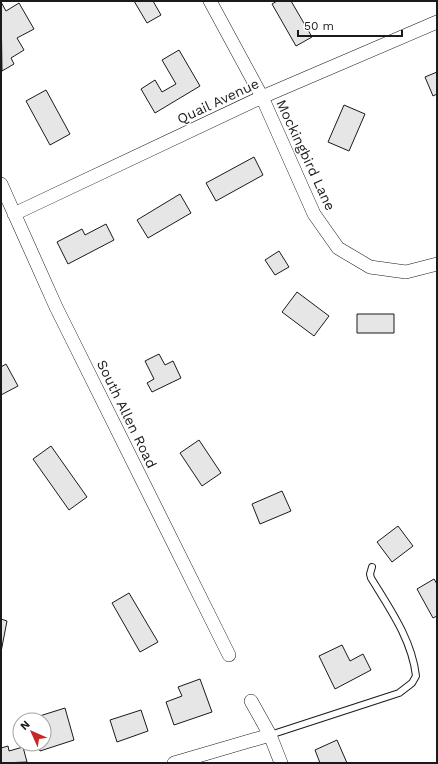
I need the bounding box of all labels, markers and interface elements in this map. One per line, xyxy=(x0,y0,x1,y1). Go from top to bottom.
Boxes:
scale bar xyxy=(298,12,402,38)
text: 50 m xyxy=(304,19,334,33)
street label: Quail Avenue xyxy=(175,75,261,127)
street label: Mockingbird Lane xyxy=(273,97,339,213)
street label: South Allen Road xyxy=(94,357,160,471)
north arrow xyxy=(12,712,52,752)
text: N xyxy=(18,718,33,733)

